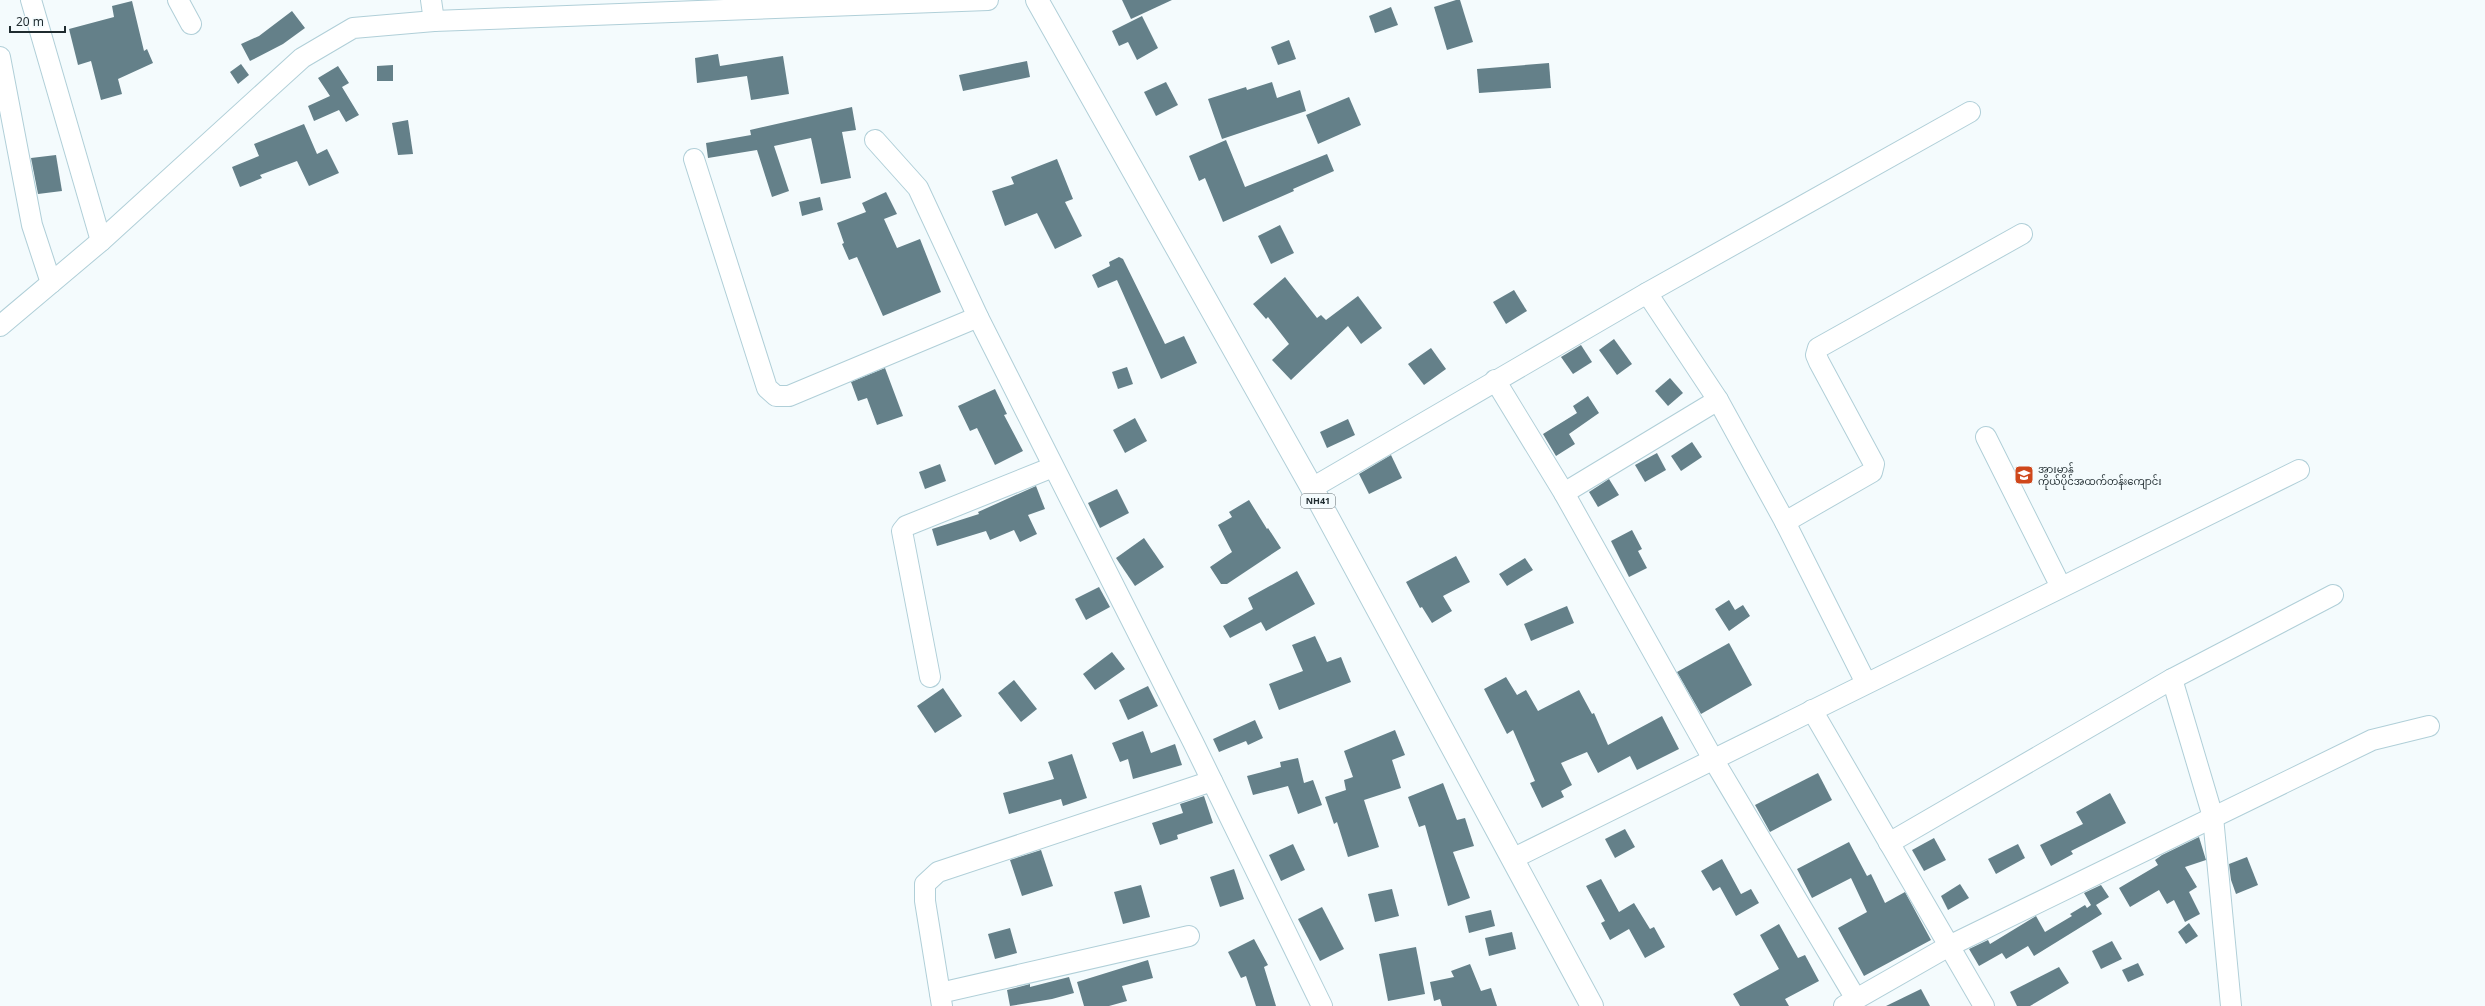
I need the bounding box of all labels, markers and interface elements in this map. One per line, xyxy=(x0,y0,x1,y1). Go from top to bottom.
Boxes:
scale bar xyxy=(10,8,65,34)
text: 20 m xyxy=(16,10,44,36)
place label: အားမာန် ကိုယ်ပိုင်အထက်တန်းကျောင်း xyxy=(2038,460,2162,494)
school or university icon: အားမာန် ကိုယ်ပိုင်အထက်တန်းကျောင်း xyxy=(2013,464,2035,486)
road number: NH41 xyxy=(1301,494,1335,508)

